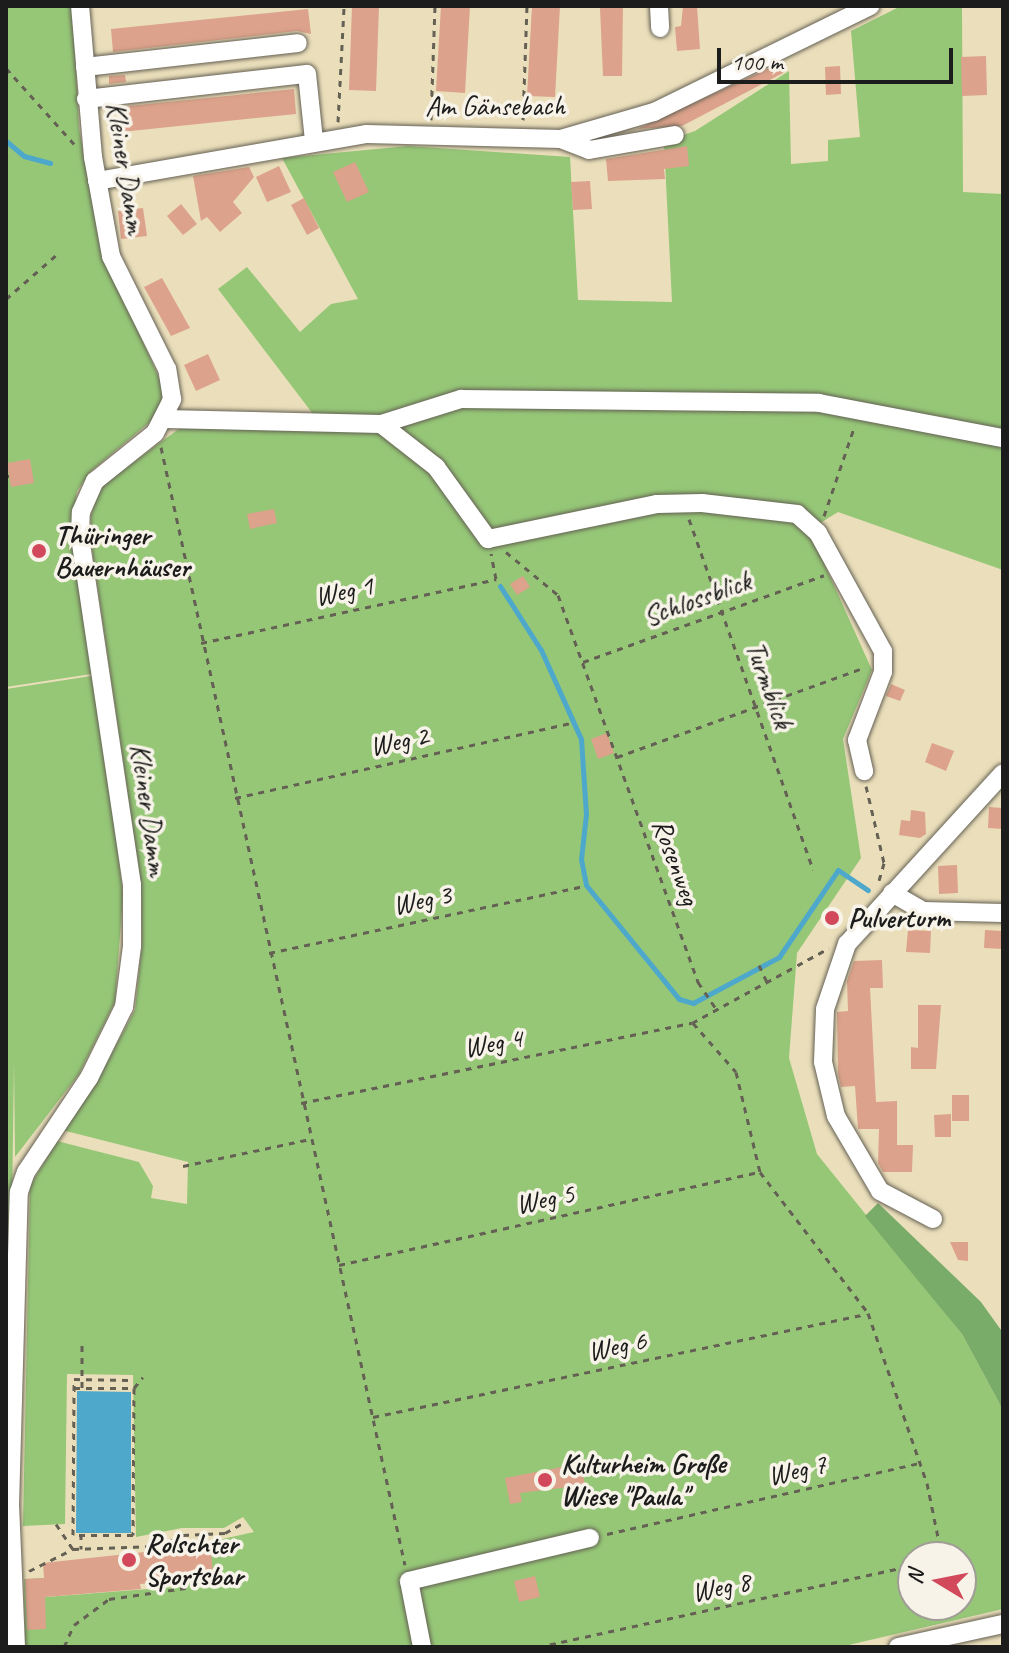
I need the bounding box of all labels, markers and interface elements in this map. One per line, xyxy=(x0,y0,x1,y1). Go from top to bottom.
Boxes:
scale bar xyxy=(721,32,957,82)
text: 100 m xyxy=(731,47,783,77)
street label: Am Gänsebach xyxy=(425,89,565,123)
street label: Kleiner Damm xyxy=(99,100,153,236)
place label: Thüringer Bauernhäuser xyxy=(55,518,190,584)
marker: Thüringer Bauernhäuser xyxy=(30,542,48,560)
street label: Schlossblick xyxy=(639,564,755,634)
street label: Weg 1 xyxy=(312,568,376,614)
street label: Turmblick xyxy=(738,637,800,733)
street label: Weg 2 xyxy=(367,718,431,764)
street label: Kleiner Damm xyxy=(123,742,175,878)
street label: Rosenweg xyxy=(645,814,707,910)
street label: Weg 3 xyxy=(390,877,454,923)
place label: Pulverturm xyxy=(848,901,950,935)
marker: Pulverturm xyxy=(823,909,841,927)
street label: Weg 4 xyxy=(461,1021,525,1065)
street label: Weg 5 xyxy=(513,1176,577,1222)
street label: Weg 6 xyxy=(585,1323,649,1369)
place label: Kulturheim Große Wiese "Paula" xyxy=(561,1447,725,1513)
street label: Weg 7 xyxy=(765,1447,829,1493)
marker: Kulturheim Große Wiese "Paula" xyxy=(536,1471,554,1489)
place label: Rolschter Sportsbar xyxy=(145,1527,243,1593)
north arrow xyxy=(897,1541,977,1621)
marker: Rolschter Sportsbar xyxy=(120,1551,138,1569)
street label: Weg 8 xyxy=(689,1564,753,1610)
text: N xyxy=(900,1568,930,1586)

